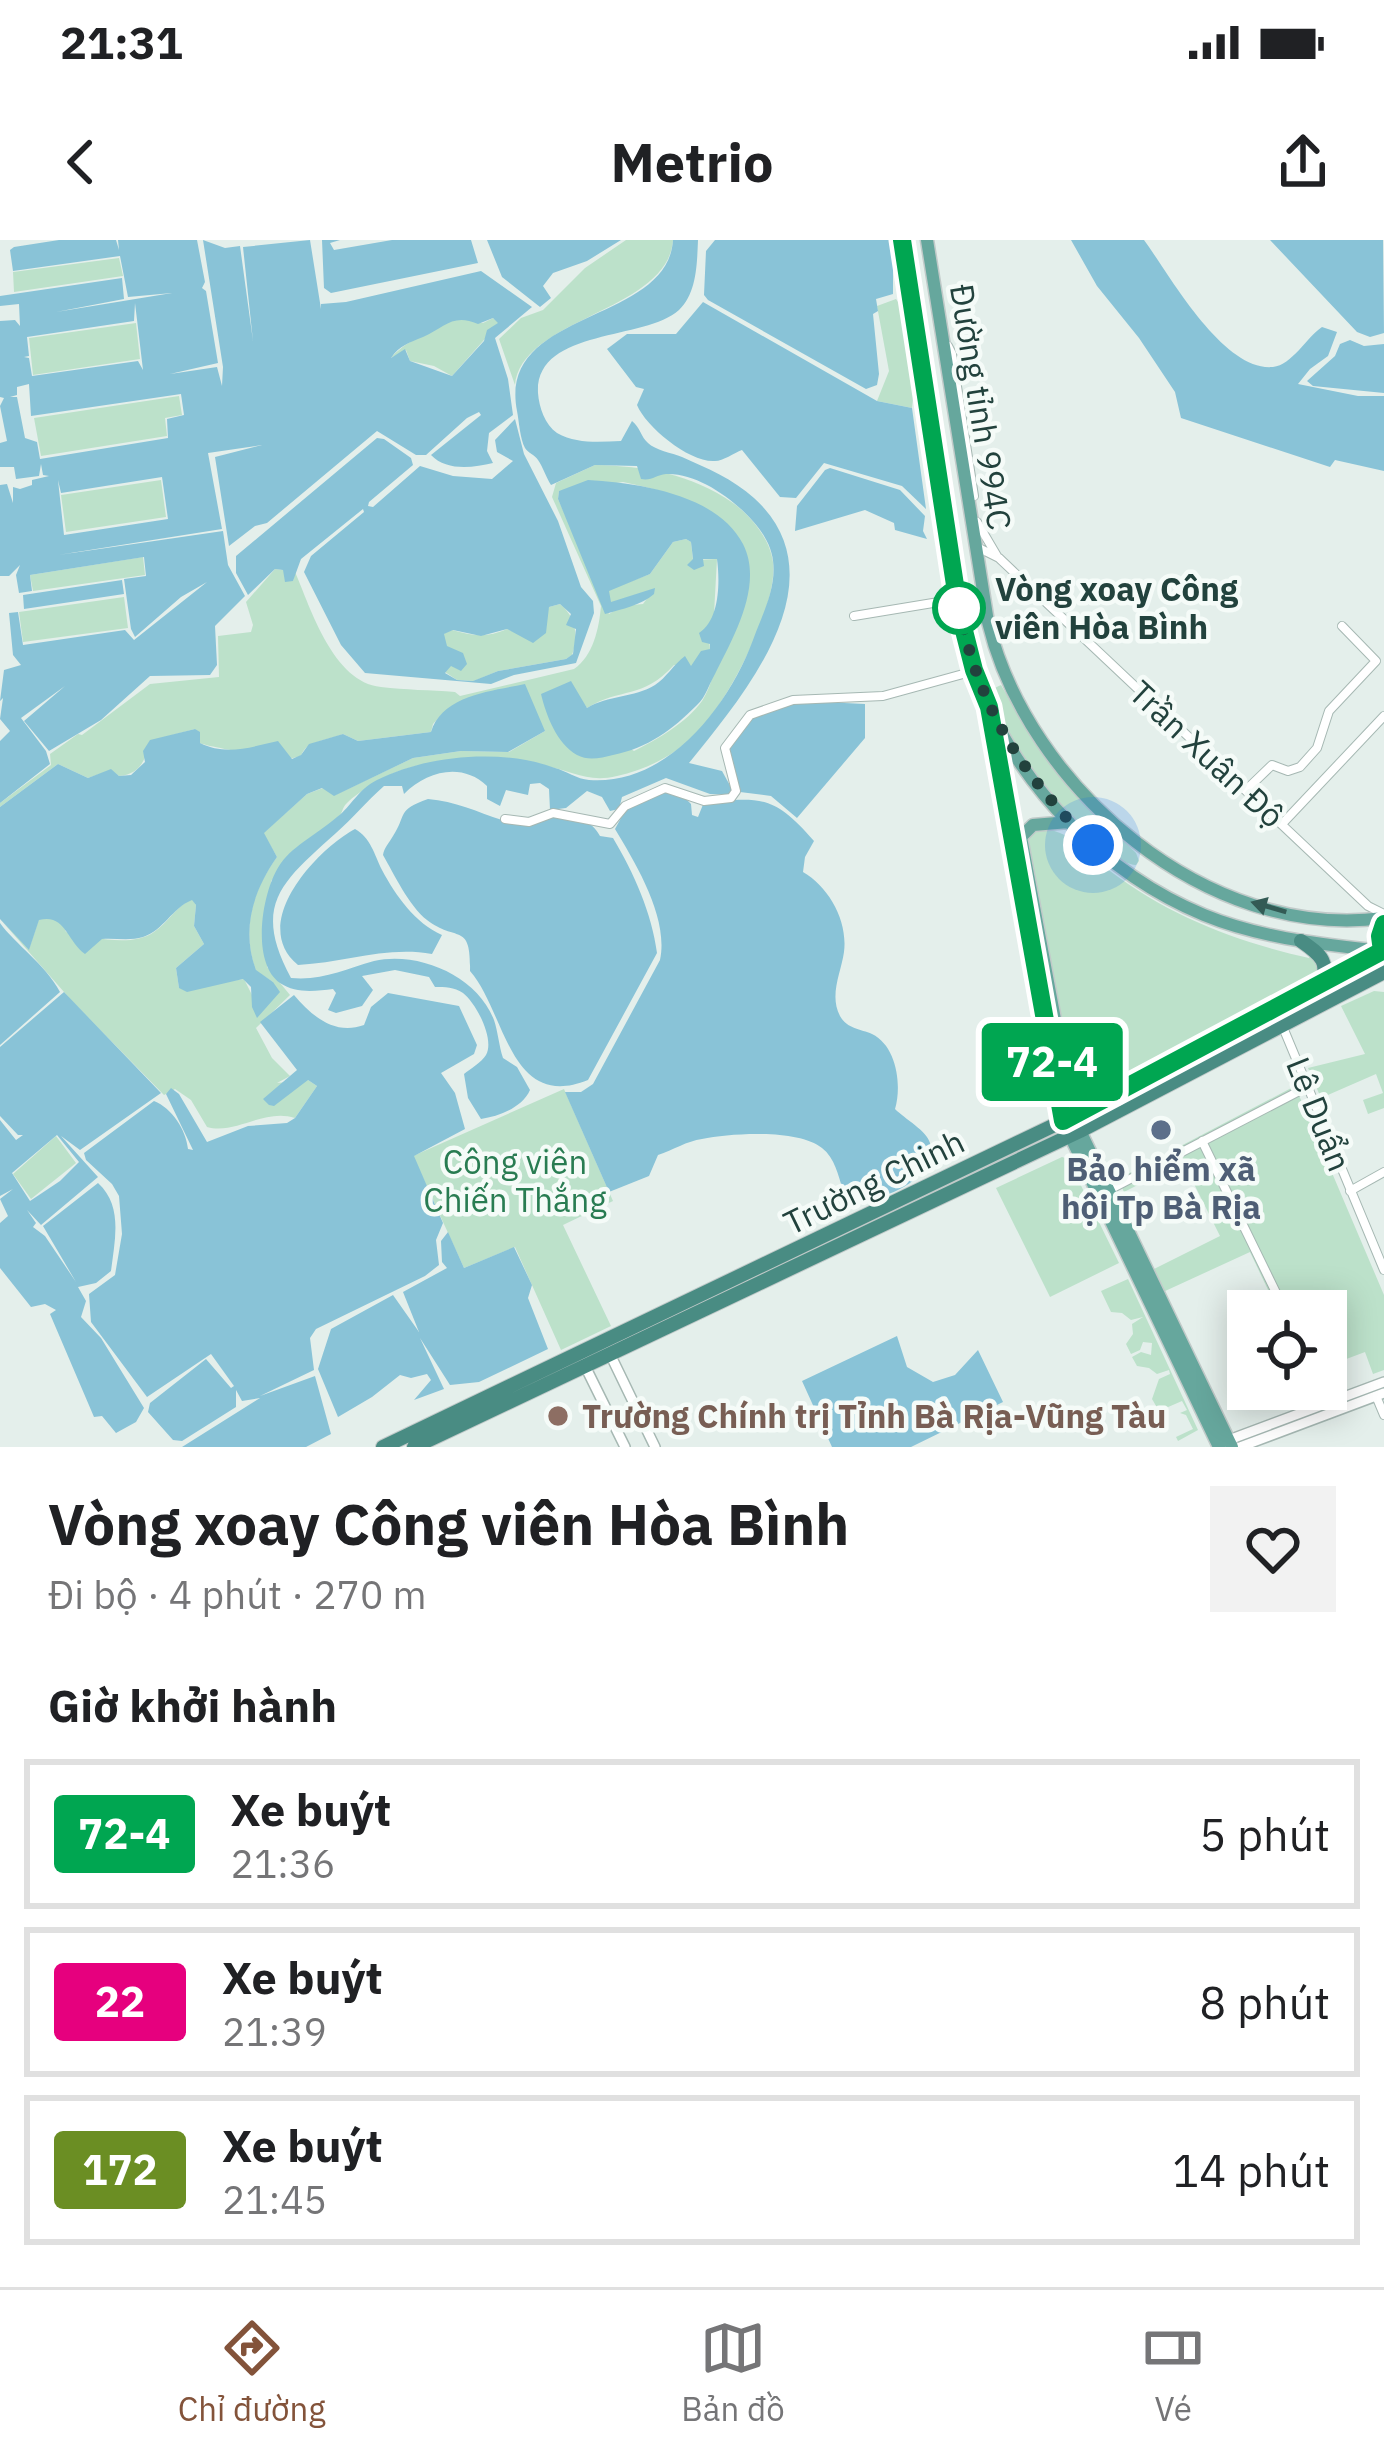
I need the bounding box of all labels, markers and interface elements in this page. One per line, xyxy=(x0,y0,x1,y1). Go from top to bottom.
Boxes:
text: 21:31 xyxy=(60,13,183,71)
text: Metrio xyxy=(611,127,773,197)
icon: back xyxy=(48,129,114,195)
icon: share xyxy=(1270,129,1336,195)
street label: Đường tỉnh 994C xyxy=(941,281,1022,533)
place label: Vòng xoay Công viên Hòa Bình xyxy=(995,567,1239,648)
marker: Vòng xoay Công viên Hòa Bình xyxy=(934,583,984,633)
street label: Trần Xuân Độ xyxy=(1121,671,1294,837)
your location xyxy=(1063,815,1123,875)
one-way arrow xyxy=(1250,897,1287,916)
line badge: 72-4 xyxy=(968,1023,1136,1101)
text: 72-4 xyxy=(1006,1034,1098,1089)
street label: Lê Duẩn xyxy=(1277,1050,1362,1177)
marker: Bảo hiểm xã hội Tp Bà Rịa xyxy=(1148,1117,1174,1143)
street label: Trường Chinh xyxy=(776,1119,971,1244)
park label: Công viên Chiến Thắng xyxy=(423,1140,607,1221)
place label: Bảo hiểm xã hội Tp Bà Rịa xyxy=(1061,1147,1261,1228)
map controls xyxy=(1227,1290,1347,1410)
button: locate xyxy=(1227,1290,1347,1410)
place label: Trường Chính trị Tỉnh Bà Rịa-Vũng Tàu xyxy=(582,1394,1167,1437)
marker: Trường Chính trị Tỉnh Bà Rịa-Vũng Tàu xyxy=(545,1403,571,1429)
button: heart xyxy=(1210,1486,1336,1612)
text: Vòng xoay Công viên Hòa Bình xyxy=(48,1487,849,1561)
text: Đi bộ · 4 phút · 270 m xyxy=(48,1569,427,1620)
text: Giờ khởi hành xyxy=(48,1676,337,1734)
text: Xe buýt xyxy=(231,1780,391,1838)
text: 5 phút xyxy=(1199,1805,1330,1863)
text: 72-4 xyxy=(78,1806,171,1861)
text: 21:36 xyxy=(231,1838,336,1889)
text: Xe buýt xyxy=(222,1948,383,2006)
text: 8 phút xyxy=(1199,1973,1330,2031)
text: 22 xyxy=(95,1974,145,2029)
text: 21:39 xyxy=(222,2006,327,2057)
text: Xe buýt xyxy=(222,2116,383,2174)
text: 14 phút xyxy=(1172,2141,1330,2199)
text: 172 xyxy=(82,2142,158,2197)
text: 21:45 xyxy=(222,2174,327,2225)
tab: Chỉ đường xyxy=(178,2315,326,2430)
tab: Bản đồ xyxy=(681,2315,785,2430)
tab: Vé xyxy=(1140,2315,1206,2430)

